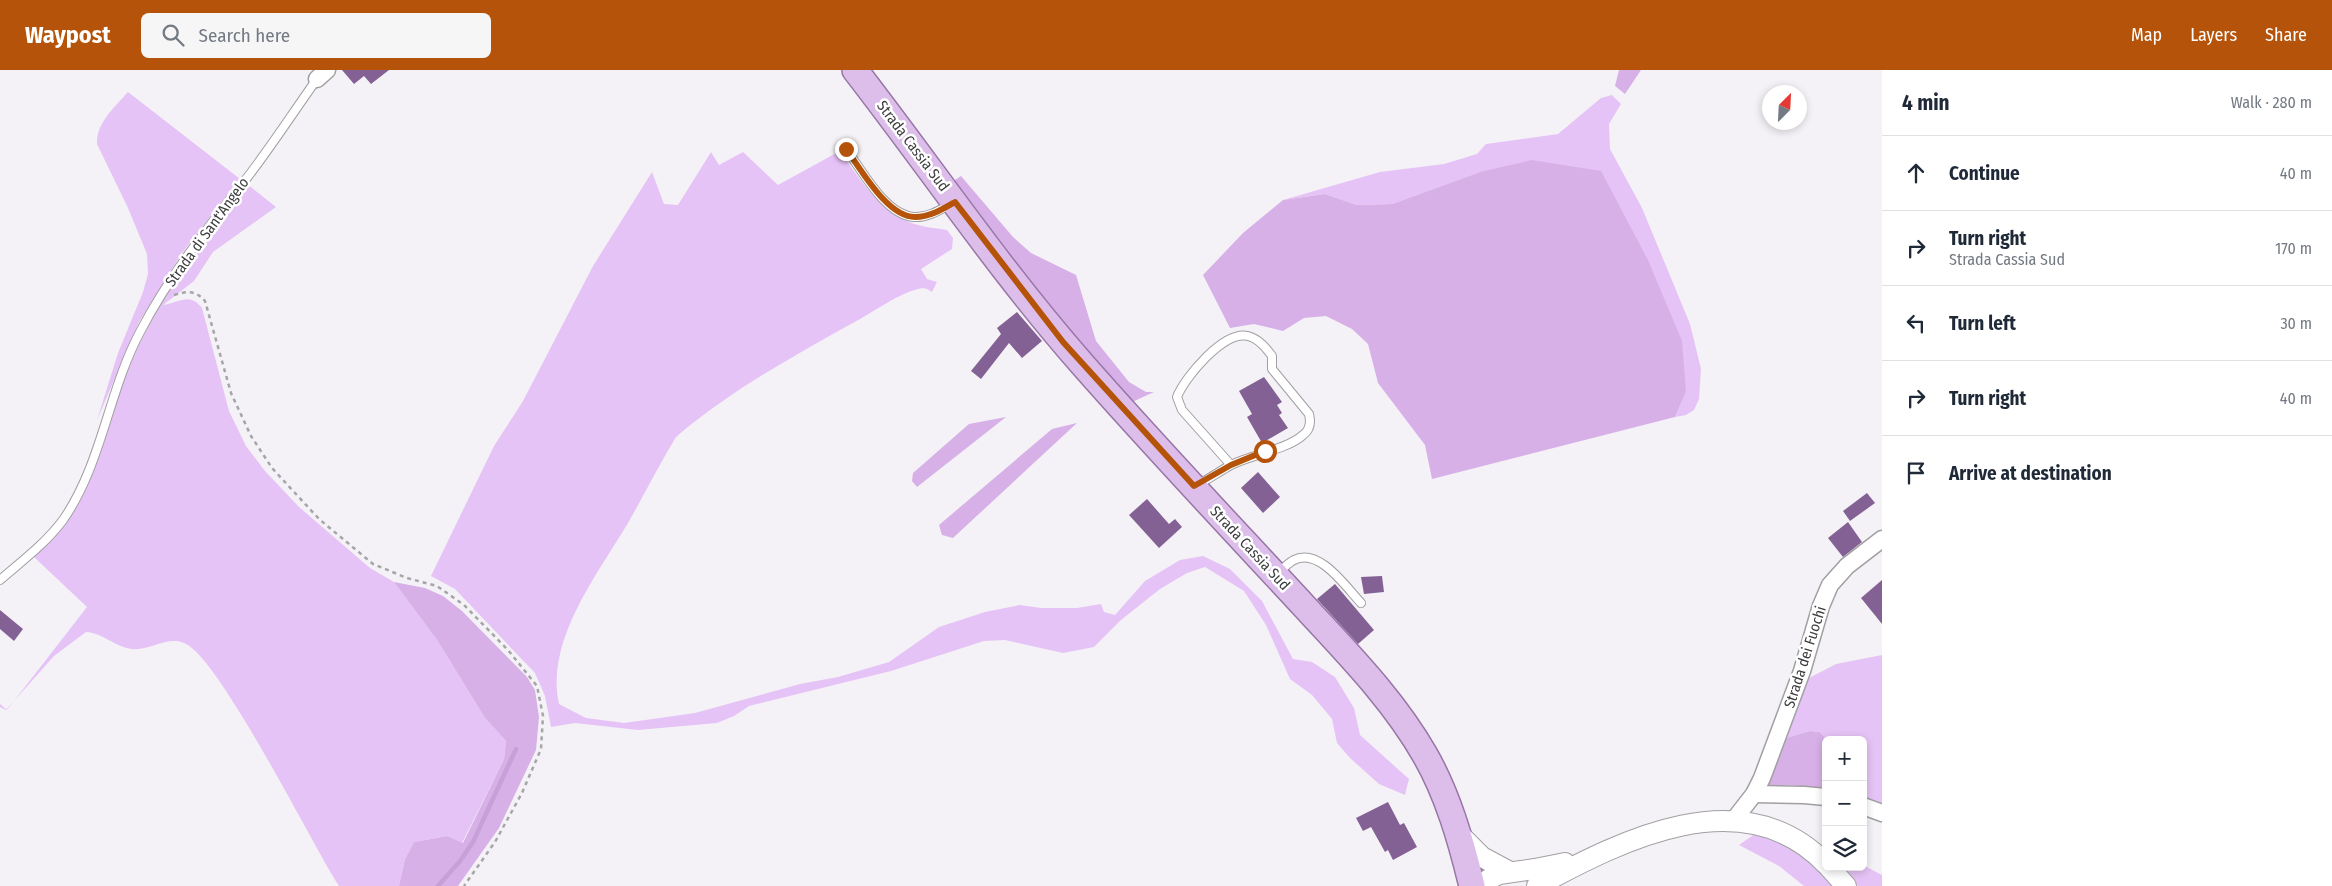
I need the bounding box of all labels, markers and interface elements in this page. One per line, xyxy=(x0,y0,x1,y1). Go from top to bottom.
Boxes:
search box xyxy=(141,13,491,58)
text: Waypost xyxy=(25,21,111,49)
icon: search xyxy=(159,21,187,49)
text: Search here xyxy=(199,24,290,47)
text: Map xyxy=(2131,24,2162,46)
text: Layers xyxy=(2190,24,2237,46)
text: Share xyxy=(2265,24,2307,46)
north arrow xyxy=(1762,85,1807,130)
text: 4 min xyxy=(1902,90,1950,116)
text: Walk · 280 m xyxy=(2231,93,2312,112)
street label: Strada Cassia Sud xyxy=(873,97,953,195)
route end xyxy=(835,138,858,161)
icon: ahead xyxy=(1902,159,1930,187)
text: Continue xyxy=(1949,162,2020,185)
text: 40 m xyxy=(2280,164,2312,183)
street label: Strada di Sant'Angelo xyxy=(161,174,253,290)
text: Turn right xyxy=(1949,227,2026,250)
icon: right xyxy=(1902,234,1930,262)
text: 170 m xyxy=(2275,239,2312,258)
text: Strada Cassia Sud xyxy=(1949,250,2065,269)
icon: left xyxy=(1902,309,1930,337)
text: Turn left xyxy=(1949,312,2016,335)
text: 30 m xyxy=(2280,314,2312,333)
icon: right xyxy=(1902,384,1930,412)
text: Turn right xyxy=(1949,387,2026,410)
text: 40 m xyxy=(2280,389,2312,408)
route start xyxy=(1254,440,1277,463)
icon: arrive xyxy=(1902,459,1930,487)
text: Arrive at destination xyxy=(1949,462,2112,485)
street label: Strada Cassia Sud xyxy=(1206,502,1294,594)
street label: Strada dei Fuochi xyxy=(1780,604,1830,710)
map controls xyxy=(1822,736,1867,871)
button: + xyxy=(1822,736,1867,781)
button: − xyxy=(1822,781,1867,826)
button: layers xyxy=(1822,826,1867,871)

